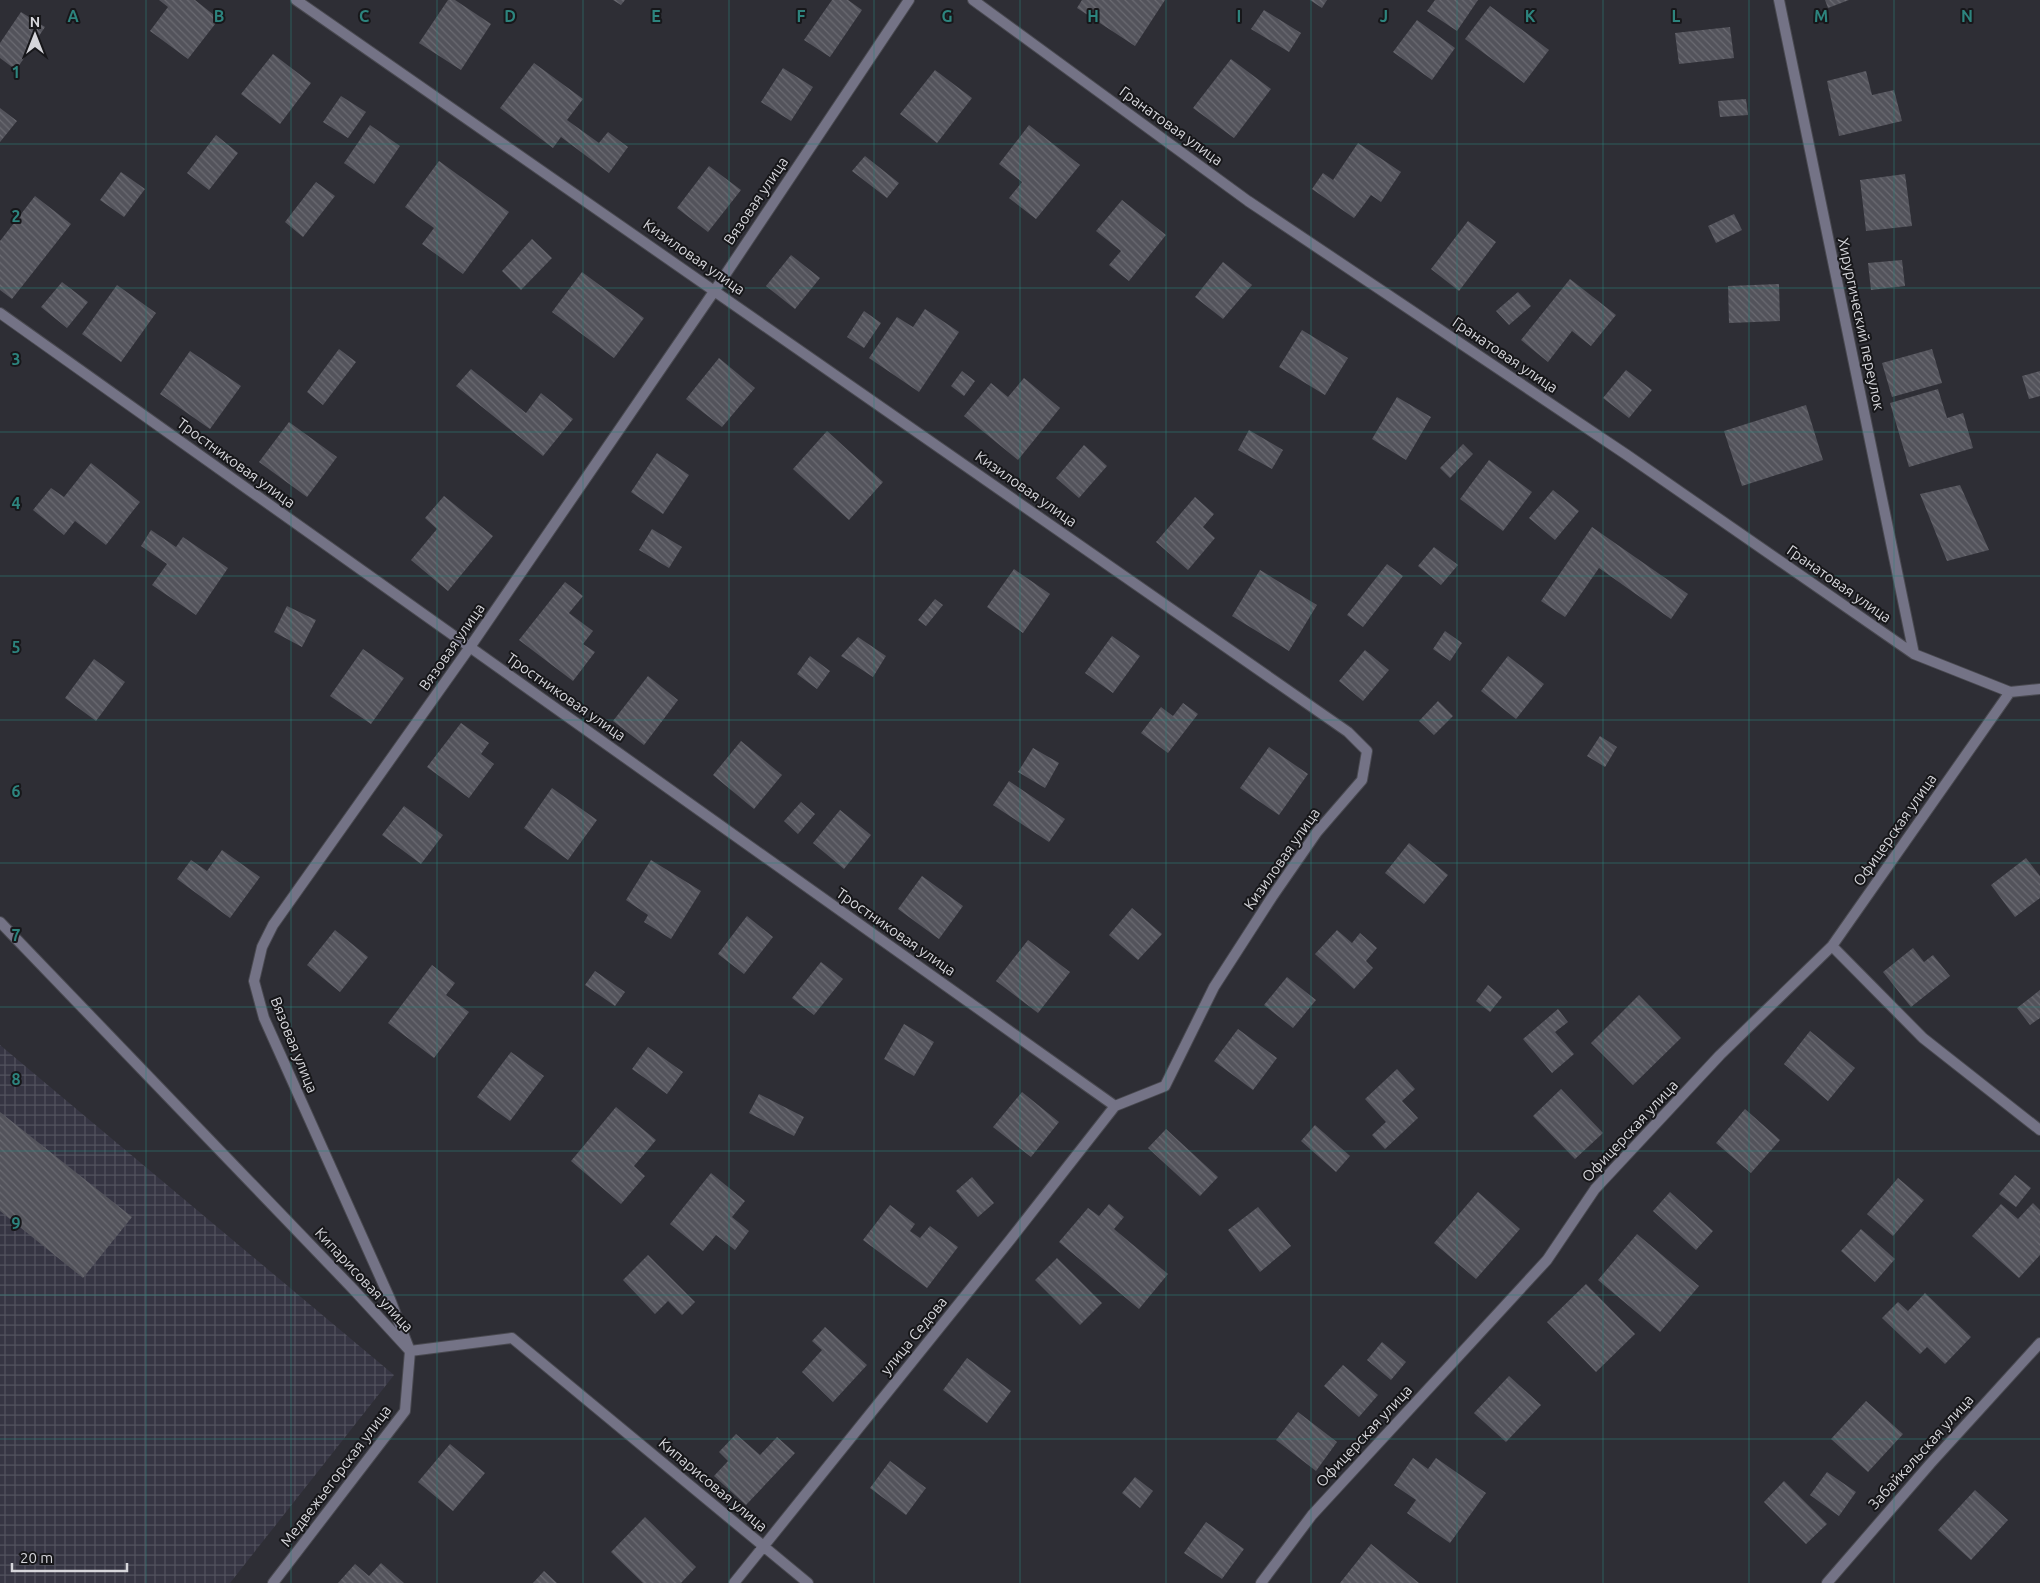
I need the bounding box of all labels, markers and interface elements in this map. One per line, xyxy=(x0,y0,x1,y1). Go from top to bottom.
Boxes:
text: A xyxy=(67,7,79,25)
text: B xyxy=(214,7,224,25)
text: C xyxy=(359,7,369,25)
text: D xyxy=(504,7,516,25)
text: E xyxy=(651,7,661,25)
text: F xyxy=(797,7,806,25)
text: G xyxy=(941,7,953,25)
text: H xyxy=(1087,7,1099,25)
text: I xyxy=(1237,7,1241,25)
text: J xyxy=(1380,7,1388,25)
text: K xyxy=(1525,7,1536,25)
text: L xyxy=(1672,7,1681,25)
text: M xyxy=(1814,7,1828,25)
text: N xyxy=(1961,7,1973,25)
north arrow xyxy=(10,10,60,60)
text: N xyxy=(30,14,40,30)
text: 1 xyxy=(11,63,21,81)
street label: Гранатовая улица xyxy=(1116,83,1226,169)
street label: Вязовая улица xyxy=(720,154,791,248)
text: 2 xyxy=(11,207,21,225)
street label: Кизиловая улица xyxy=(640,215,748,298)
street label: Хирургический переулок xyxy=(1835,236,1888,412)
street label: Гранатовая улица xyxy=(1449,313,1561,396)
text: 3 xyxy=(11,350,21,368)
street label: Тростниковая улица xyxy=(174,414,299,511)
street label: Кизиловая улица xyxy=(972,447,1080,530)
text: 4 xyxy=(11,494,21,512)
street label: Гранатовая улица xyxy=(1784,541,1895,626)
street label: Вязовая улица xyxy=(415,600,488,693)
text: 5 xyxy=(11,638,21,656)
street label: Тростниковая улица xyxy=(503,649,629,744)
street label: Офицерская улица xyxy=(1850,771,1940,889)
text: 6 xyxy=(11,782,21,800)
street label: Кизиловая улица xyxy=(1240,805,1323,913)
street label: Тростниковая улица xyxy=(833,884,959,979)
text: 7 xyxy=(11,926,21,944)
street label: Вязовая улица xyxy=(267,994,321,1095)
text: 8 xyxy=(11,1070,21,1088)
street label: Офицерская улица xyxy=(1578,1076,1681,1185)
text: 9 xyxy=(11,1214,21,1232)
street label: Кипарисовая улица xyxy=(312,1224,417,1335)
street label: улица Седова xyxy=(877,1293,950,1378)
street label: Офицерская улица xyxy=(1312,1381,1415,1490)
street label: Забайкальская улица xyxy=(1865,1391,1977,1513)
street label: Медвежьегорская улица xyxy=(277,1402,394,1550)
street label: Кипарисовая улица xyxy=(656,1434,771,1535)
scale bar xyxy=(12,1540,128,1572)
text: 20 m xyxy=(20,1549,53,1566)

